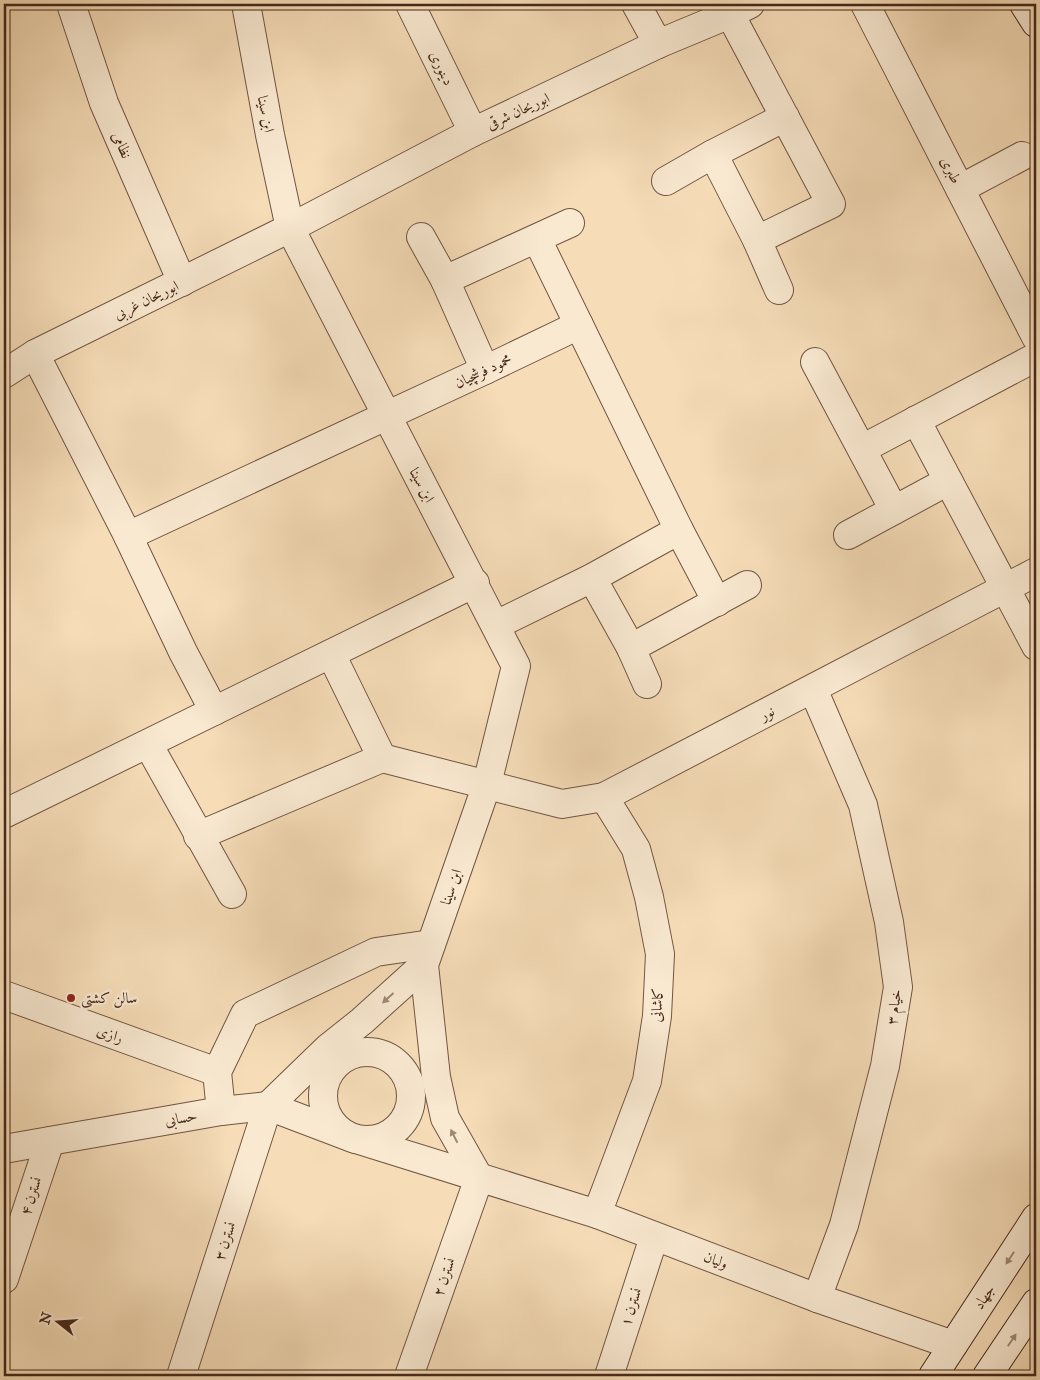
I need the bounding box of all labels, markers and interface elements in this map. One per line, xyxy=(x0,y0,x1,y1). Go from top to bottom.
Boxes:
street label: دینوری xyxy=(425,48,458,89)
street label: ابوریحان شرقی xyxy=(484,89,553,134)
street label: ابن سینا xyxy=(254,94,278,134)
street label: نظامی xyxy=(108,129,136,161)
street label: طبری xyxy=(937,153,965,187)
street label: ابوریحان غربی xyxy=(111,277,182,325)
street label: محمود فرشچیان xyxy=(452,350,515,393)
street label: ابن سینا xyxy=(405,464,439,506)
street label: نور xyxy=(755,702,777,725)
street label: ابن سینا xyxy=(436,867,466,907)
street label: کاشانی xyxy=(647,987,667,1023)
street label: خیام ۳ xyxy=(883,988,909,1026)
place label: سالن کشتی xyxy=(81,989,137,1009)
marker: سالن کشتی xyxy=(65,992,77,1004)
one-way arrow xyxy=(381,992,394,1003)
street label: رازی xyxy=(94,1021,126,1047)
street label: حسابی xyxy=(163,1106,199,1132)
one-way arrow xyxy=(450,1129,458,1143)
street label: نسترن ۴ xyxy=(16,1174,46,1218)
street label: نسترن ۳ xyxy=(210,1219,240,1263)
street label: ولیان xyxy=(701,1247,731,1273)
one-way arrow xyxy=(1005,1252,1014,1265)
street label: نسترن ۲ xyxy=(429,1255,459,1299)
street label: جهاد xyxy=(969,1281,999,1313)
street label: نسترن ۱ xyxy=(616,1285,646,1329)
north arrow xyxy=(32,1298,82,1348)
text: N xyxy=(36,1310,56,1327)
one-way arrow xyxy=(1007,1333,1017,1346)

